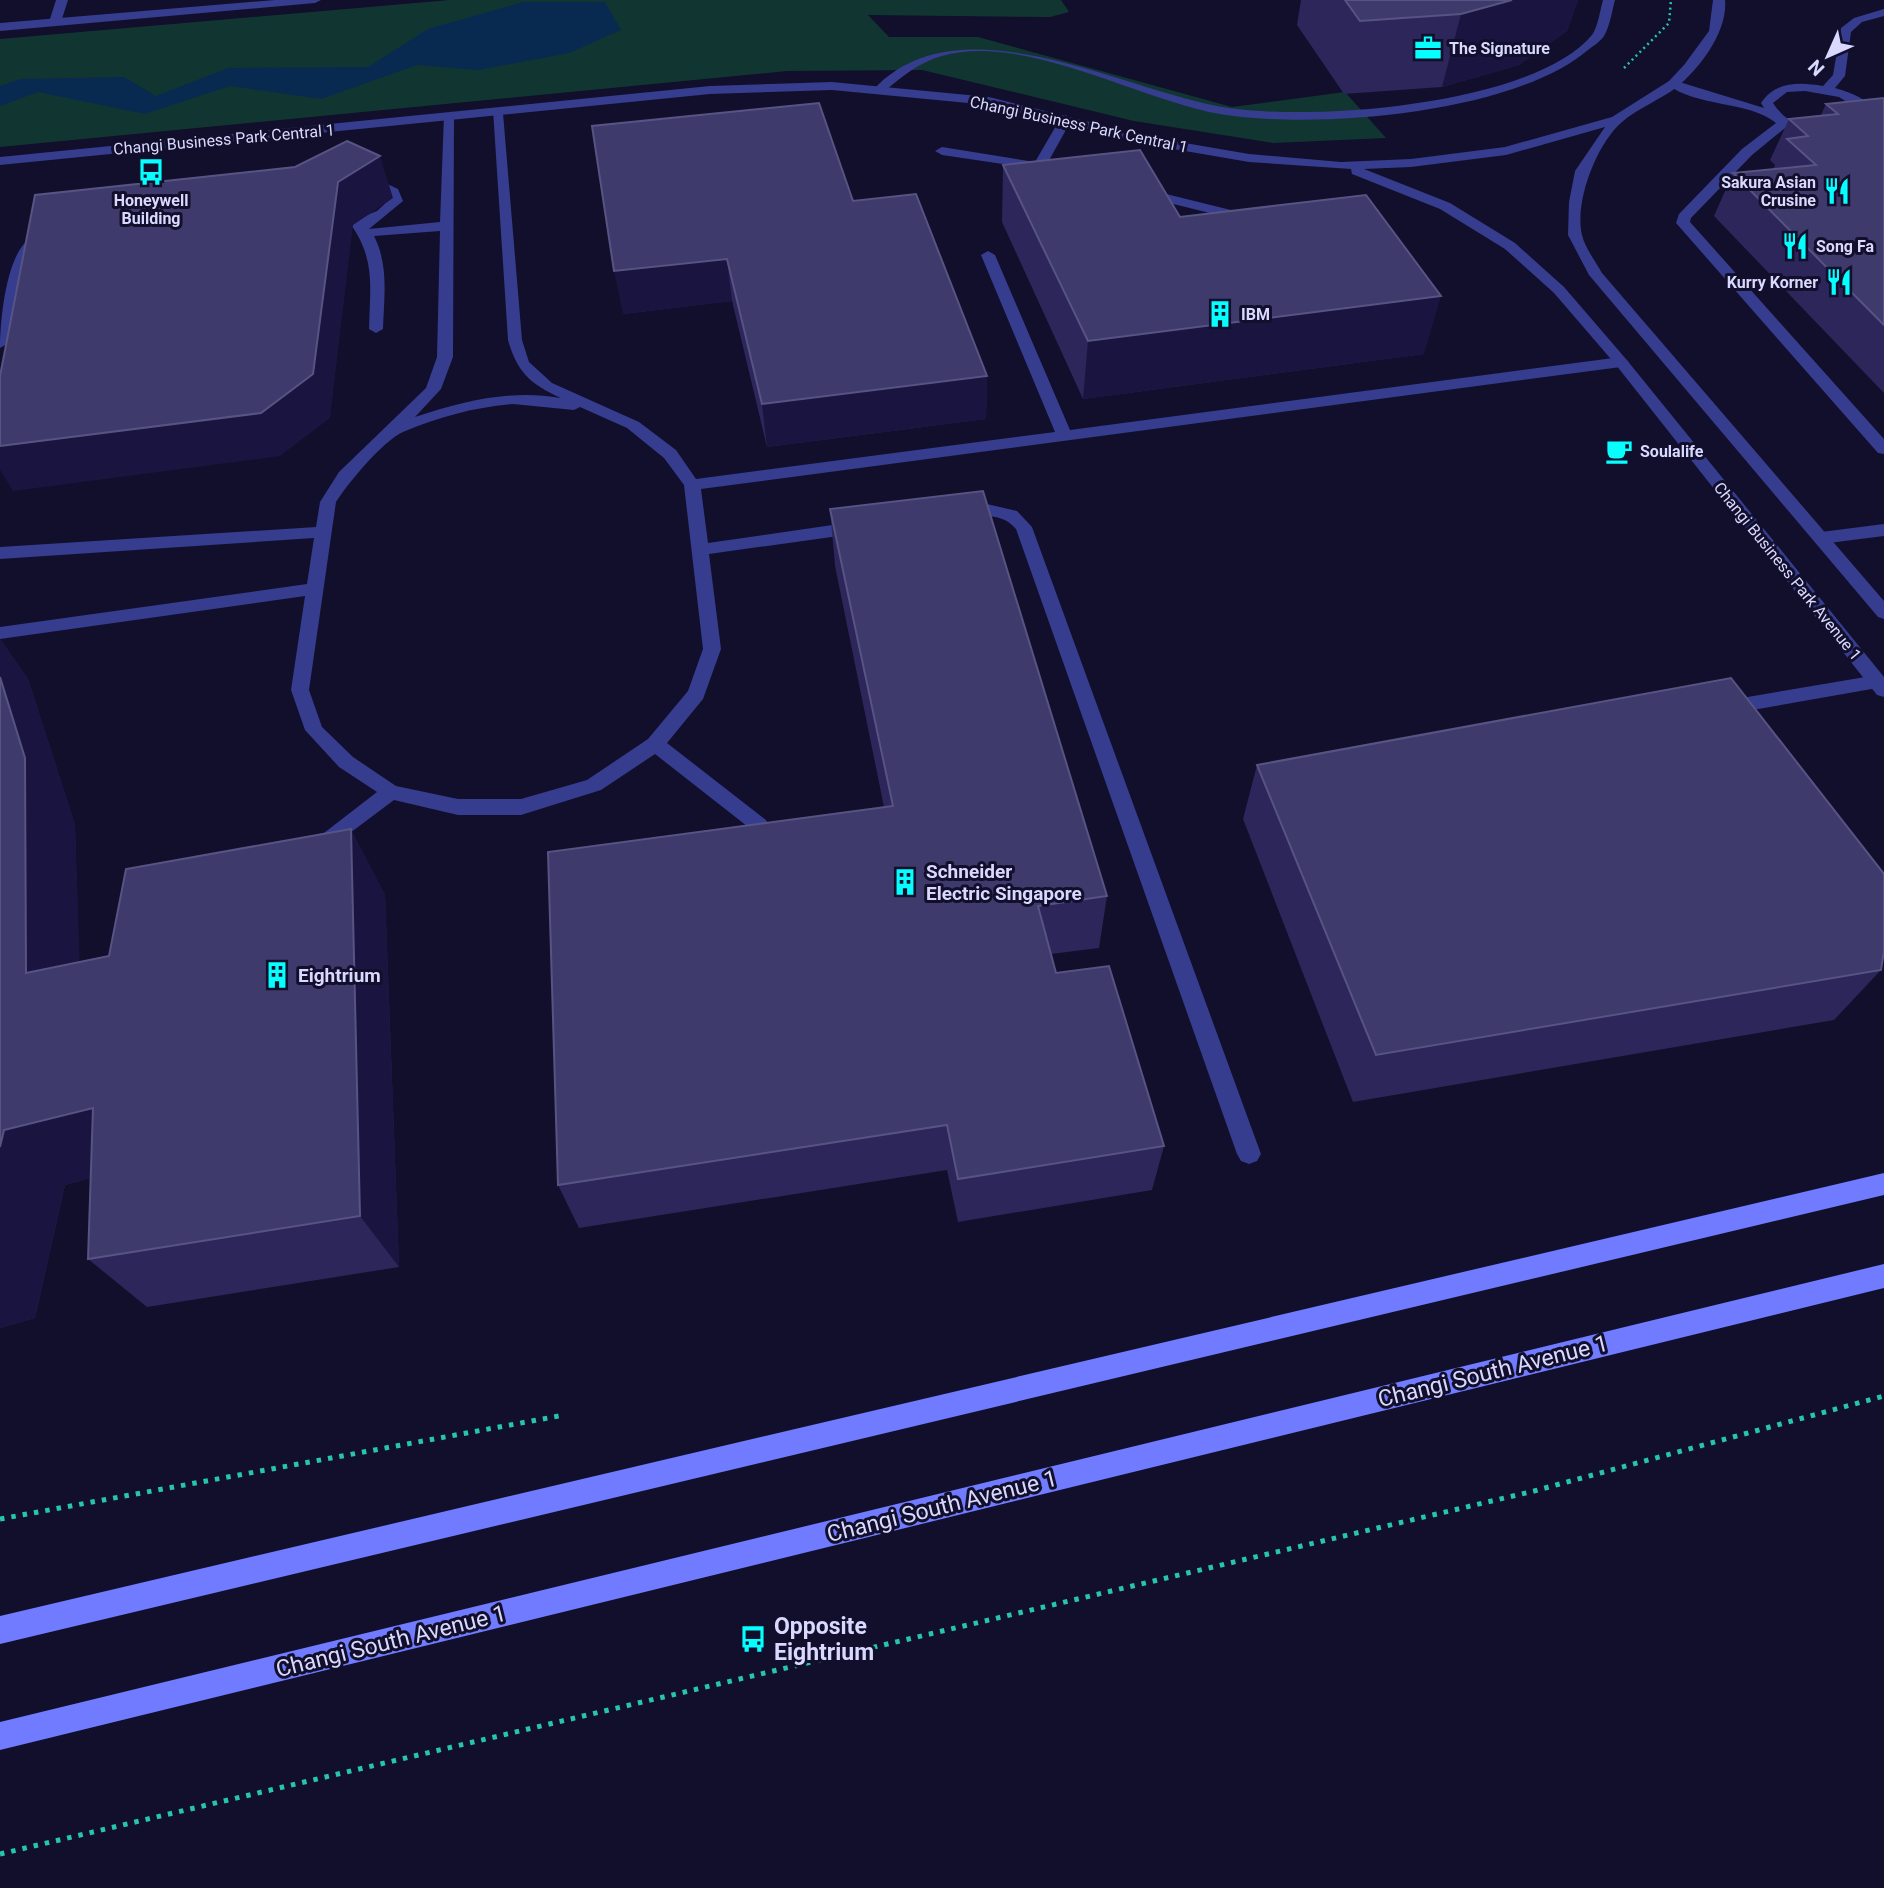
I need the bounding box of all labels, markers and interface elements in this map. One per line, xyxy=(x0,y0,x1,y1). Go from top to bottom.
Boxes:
north arrow xyxy=(1793,21,1863,91)
office icon: The Signature xyxy=(1413,33,1443,63)
place label: The Signature xyxy=(1449,39,1550,58)
text: N xyxy=(1803,55,1829,81)
street label: Changi Business Park Central 1 xyxy=(968,92,1190,157)
street label: Changi Business Park Central 1 xyxy=(113,120,336,159)
bus stop icon: Honeywell Building xyxy=(136,157,166,187)
place label: Sakura Asian Crusine xyxy=(1721,173,1816,210)
restaurant icon: Sakura Asian Crusine xyxy=(1822,176,1852,206)
place label: Honeywell Building xyxy=(114,191,188,228)
restaurant icon: Song Fa xyxy=(1780,231,1810,261)
place label: Song Fa xyxy=(1816,237,1874,256)
restaurant icon: Kurry Korner xyxy=(1824,267,1854,297)
place label: Kurry Korner xyxy=(1727,273,1818,292)
building icon: IBM xyxy=(1205,299,1235,329)
place label: IBM xyxy=(1241,305,1270,324)
cafe icon: Soulalife xyxy=(1604,436,1634,466)
place label: Soulalife xyxy=(1640,442,1704,461)
street label: Changi Business Park Avenue 1 xyxy=(1710,478,1865,664)
place label: Schneider Electric Singapore xyxy=(926,860,1082,905)
building icon: Schneider Electric Singapore xyxy=(890,867,920,897)
building icon: Eightrium xyxy=(262,960,292,990)
place label: Eightrium xyxy=(298,964,381,987)
street label: Changi South Avenue 1 xyxy=(1375,1330,1611,1413)
street label: Changi South Avenue 1 xyxy=(824,1465,1060,1548)
street label: Changi South Avenue 1 xyxy=(273,1600,509,1683)
place label: Opposite Eightrium xyxy=(774,1613,874,1666)
bus stop icon: Opposite Eightrium xyxy=(738,1624,768,1654)

